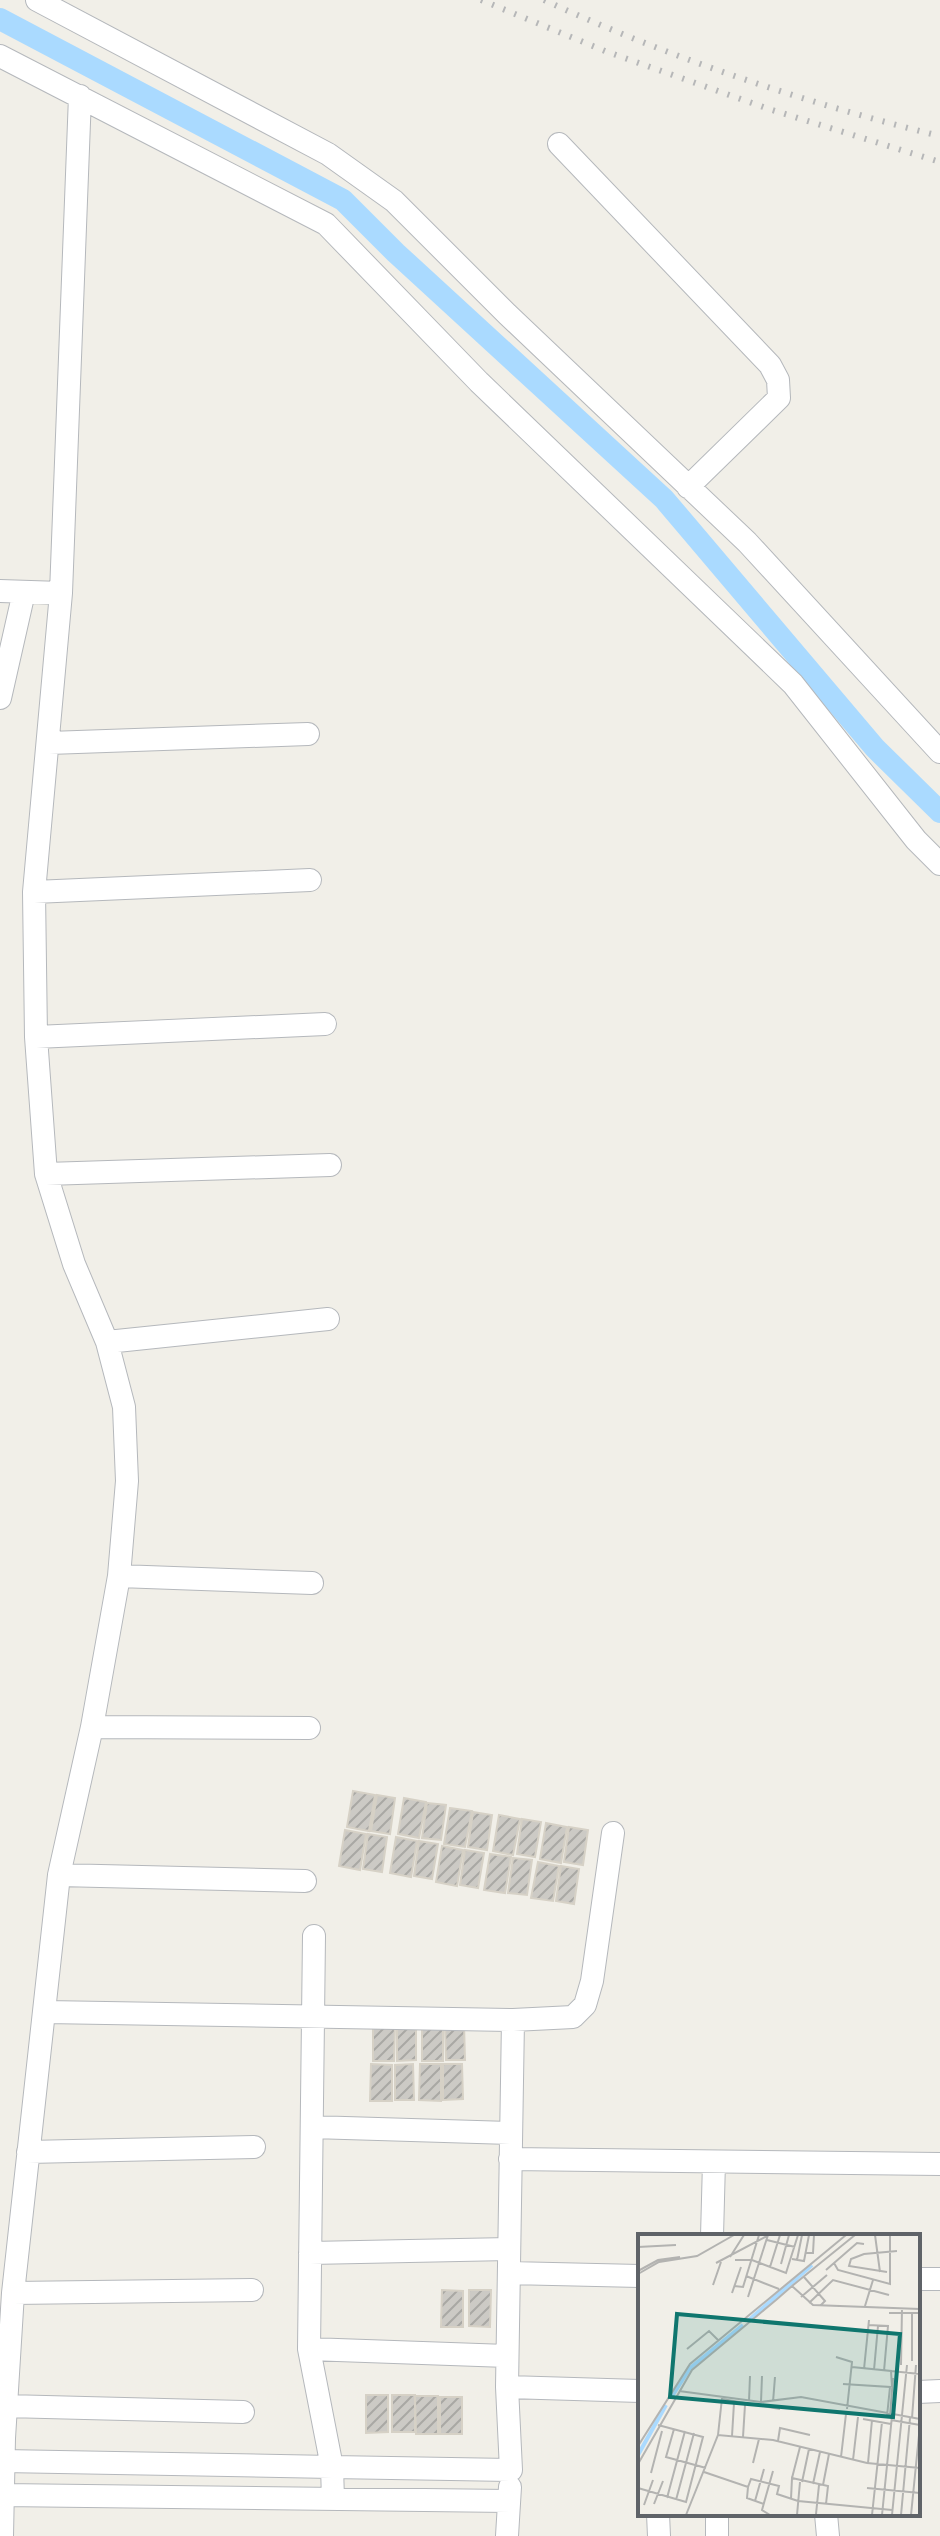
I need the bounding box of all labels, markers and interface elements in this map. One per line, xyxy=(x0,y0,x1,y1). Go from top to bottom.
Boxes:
inset map xyxy=(638,2234,920,2516)

